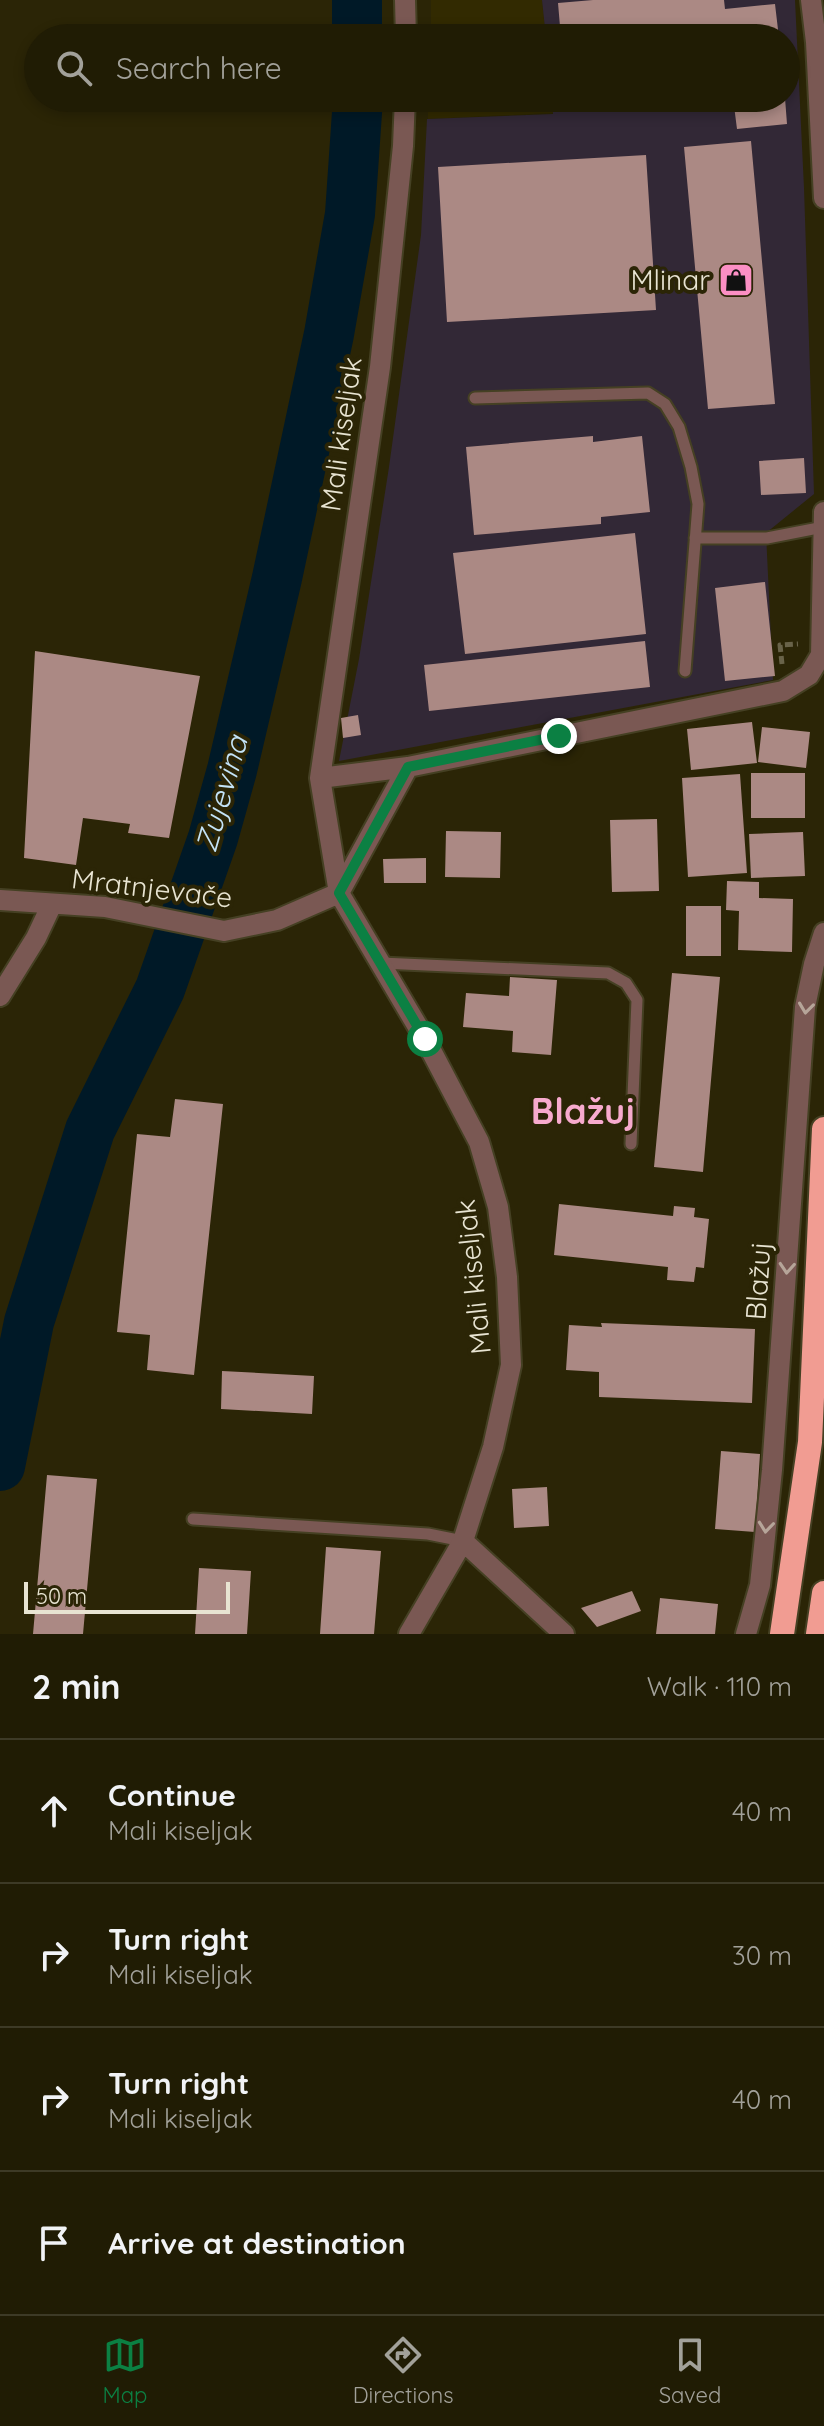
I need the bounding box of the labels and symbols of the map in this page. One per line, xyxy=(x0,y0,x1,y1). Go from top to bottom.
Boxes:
shop icon: Mlinar xyxy=(717,261,755,299)
place label: Mlinar xyxy=(630,262,710,297)
street label: Mali kiseljak xyxy=(312,354,369,513)
route end xyxy=(541,718,577,754)
water label: Zujevina xyxy=(186,730,256,856)
street label: Mratnjevače xyxy=(70,860,234,915)
one-way arrow xyxy=(798,1001,815,1015)
route start xyxy=(407,1021,443,1057)
district label: Blažuj xyxy=(531,1088,635,1133)
street label: Mali kiseljak xyxy=(447,1198,498,1356)
street label: Blažuj xyxy=(737,1241,778,1321)
one-way arrow xyxy=(779,1262,796,1275)
one-way arrow xyxy=(758,1521,775,1534)
scale bar xyxy=(24,1578,230,1614)

